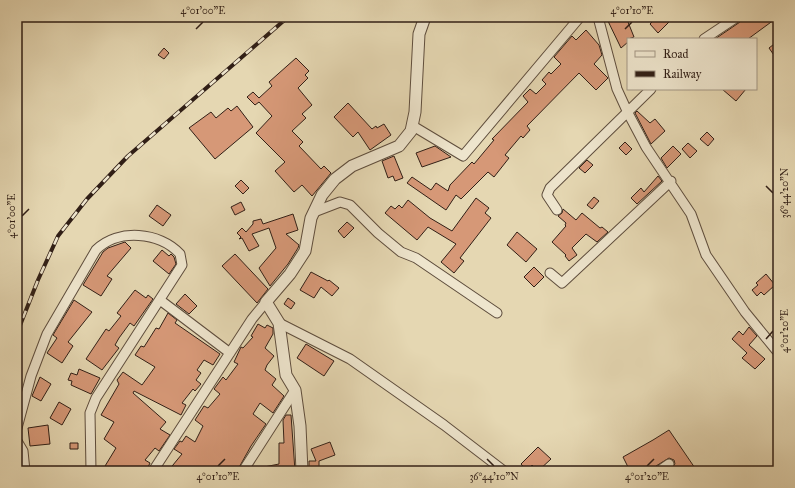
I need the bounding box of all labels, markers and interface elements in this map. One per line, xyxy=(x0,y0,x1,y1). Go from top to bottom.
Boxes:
text: 4°01'00"E xyxy=(181,5,225,17)
text: 4°01'10"E xyxy=(611,5,653,17)
legend xyxy=(627,38,757,90)
text: Road xyxy=(663,47,689,61)
text: Railway xyxy=(663,67,702,81)
text: 36°44'20"N xyxy=(779,167,791,218)
text: 4°01'00"E xyxy=(6,194,18,238)
text: 4°01'20"E xyxy=(779,309,791,353)
text: 4°01'10"E xyxy=(197,471,239,483)
text: 36°44'10"N xyxy=(469,471,519,483)
text: 4°01'20"E xyxy=(625,471,669,483)

